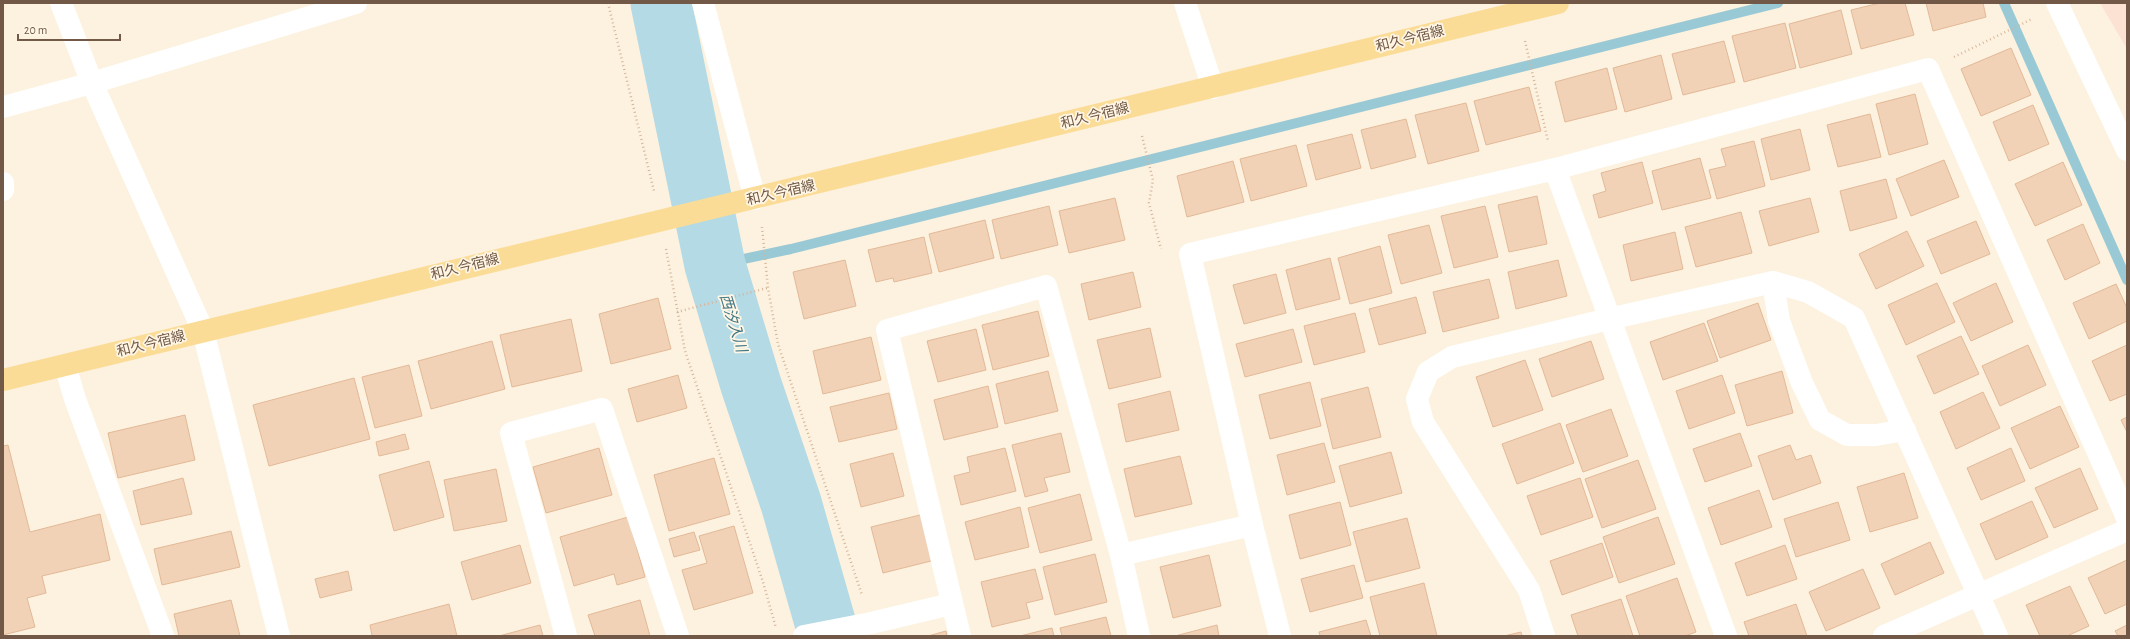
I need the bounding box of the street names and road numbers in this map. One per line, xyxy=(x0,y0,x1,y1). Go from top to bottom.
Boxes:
street label: 和久今宿線 xyxy=(1374,23,1446,54)
street label: 和久今宿線 xyxy=(1059,100,1131,131)
street label: 和久今宿線 xyxy=(745,177,817,208)
street label: 和久今宿線 xyxy=(429,251,501,282)
street label: 和久今宿線 xyxy=(115,328,187,359)

